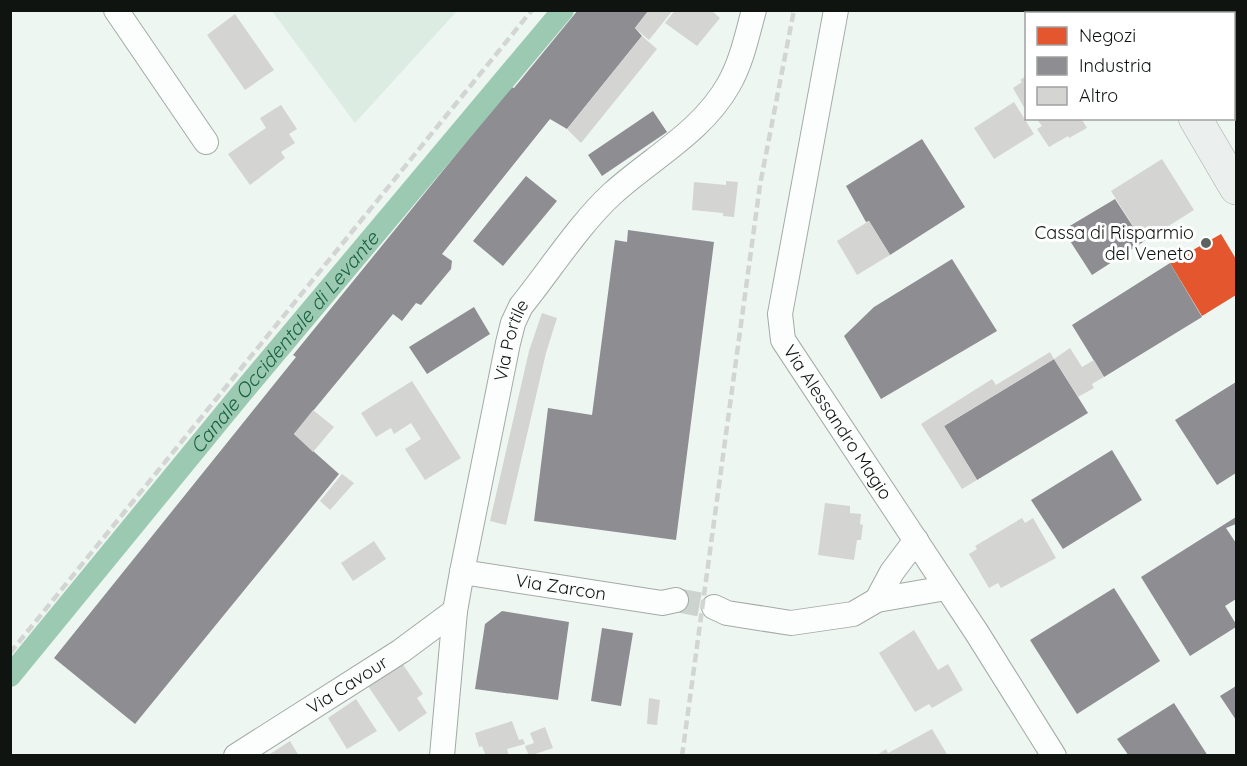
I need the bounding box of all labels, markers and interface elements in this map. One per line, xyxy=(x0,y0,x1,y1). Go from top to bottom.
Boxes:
legend xyxy=(1025,12,1235,120)
text: Negozi xyxy=(1079,24,1136,47)
text: Industria xyxy=(1079,54,1152,77)
text: Altro xyxy=(1079,84,1118,107)
place label: Cassa di Risparmio del Veneto xyxy=(1035,221,1194,265)
water label: Canale Occidentale di Levante xyxy=(184,225,384,458)
marker: Cassa di Risparmio del Veneto xyxy=(1199,236,1213,250)
street label: Via Portile xyxy=(489,294,533,383)
street label: Via Alessandro Magio xyxy=(778,340,897,504)
street label: Via Zarcon xyxy=(514,568,608,605)
street label: Via Cavour xyxy=(302,650,392,719)

